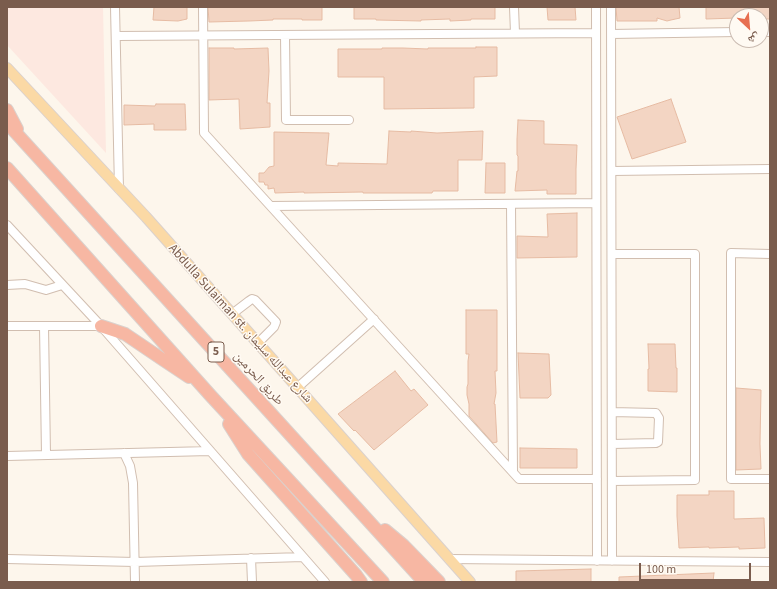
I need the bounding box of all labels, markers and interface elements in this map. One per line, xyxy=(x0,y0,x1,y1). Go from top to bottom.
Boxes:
north arrow xyxy=(729,8,769,48)
text: ش xyxy=(746,29,763,48)
street label: Abdulla Sulaiman st. شارع عبدالله سليمان xyxy=(165,242,315,406)
road number: 5 xyxy=(208,342,224,362)
street label: طريق الحرمين xyxy=(230,349,286,409)
scale bar xyxy=(641,555,753,581)
text: 100 m xyxy=(646,561,676,578)

